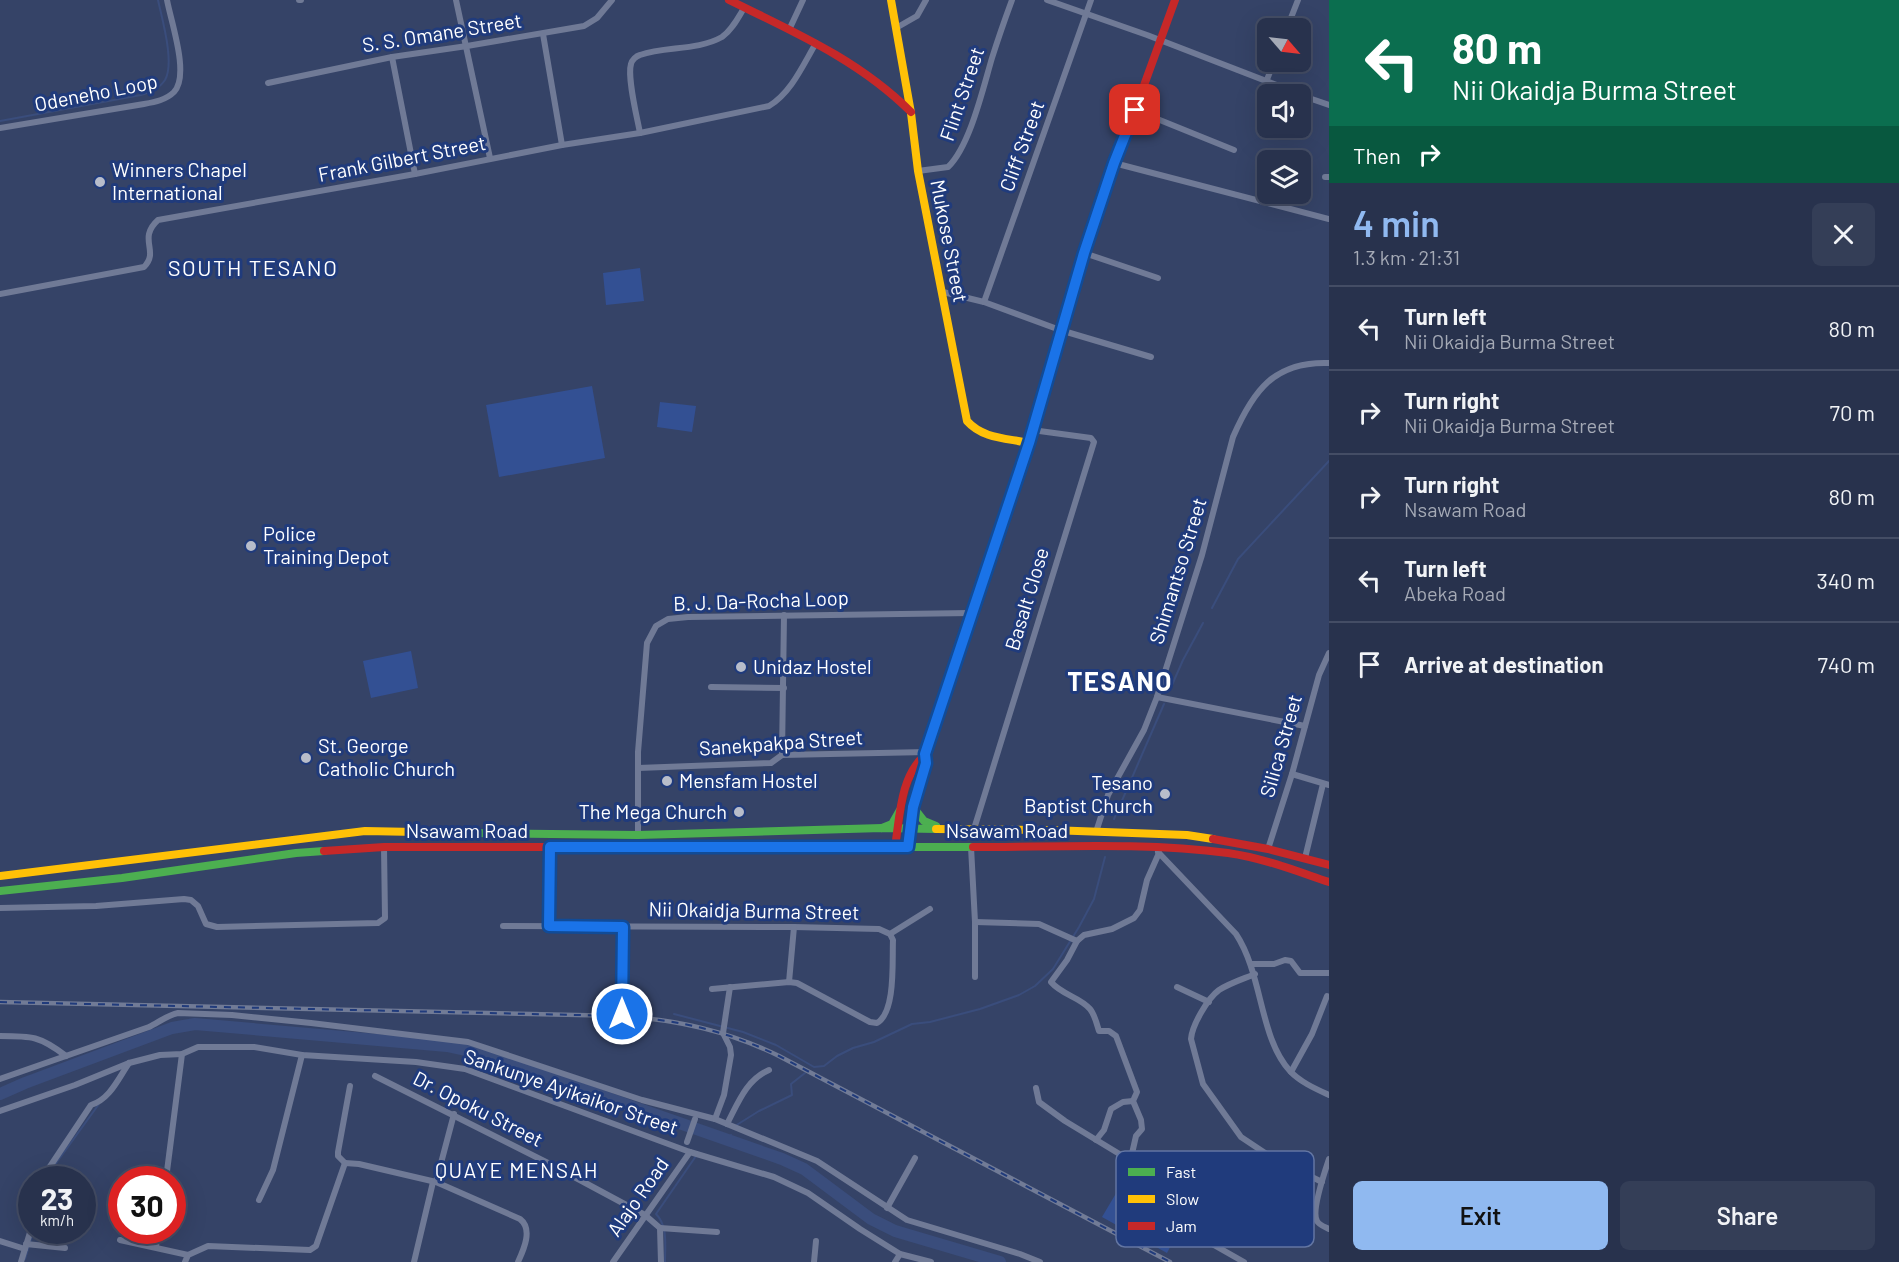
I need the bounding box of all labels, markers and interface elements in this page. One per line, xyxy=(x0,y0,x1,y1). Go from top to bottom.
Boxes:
street label: S. S. Omane Street xyxy=(360,8,523,56)
north arrow xyxy=(1257,18,1311,72)
map controls xyxy=(1257,18,1311,204)
text: 80 m xyxy=(1452,22,1542,72)
icon: left xyxy=(1353,24,1431,102)
street label: Flint Street xyxy=(934,44,988,144)
street label: Odeneho Loop xyxy=(32,68,159,116)
text: Nii Okaidja Burma Street xyxy=(1452,73,1737,105)
pin xyxy=(1109,84,1160,135)
button: sound xyxy=(1257,84,1311,138)
icon: arrive xyxy=(1118,93,1151,126)
street label: Cliff Street xyxy=(994,97,1049,194)
street label: Frank Gilbert Street xyxy=(316,130,488,186)
icon: right xyxy=(1413,138,1446,171)
text: Then xyxy=(1353,142,1401,168)
button: layers xyxy=(1257,150,1311,204)
place label: Winners Chapel International xyxy=(112,157,247,204)
marker: Winners Chapel International xyxy=(93,175,107,189)
street label: Mukose Street xyxy=(926,177,974,304)
text: 4 min xyxy=(1353,201,1440,244)
button: close xyxy=(1812,203,1875,266)
text: 1.3 km · 21:31 xyxy=(1353,245,1460,269)
district label: SOUTH TESANO xyxy=(168,254,338,280)
text: Turn left xyxy=(1404,303,1487,329)
icon: left xyxy=(1353,312,1386,345)
text: 80 m xyxy=(1829,315,1875,341)
text: Nii Okaidja Burma Street xyxy=(1404,329,1615,353)
text: Turn right xyxy=(1404,387,1499,413)
icon: right xyxy=(1353,396,1386,429)
text: 70 m xyxy=(1830,399,1875,425)
text: Nii Okaidja Burma Street xyxy=(1404,413,1615,437)
text: Turn right xyxy=(1404,471,1499,497)
icon: right xyxy=(1353,480,1386,513)
text: 80 m xyxy=(1829,483,1875,509)
street label: Shimantso Street xyxy=(1143,495,1211,647)
text: Nsawam Road xyxy=(1404,497,1526,521)
place label: Police Training Depot xyxy=(263,521,389,568)
marker: Police Training Depot xyxy=(244,539,258,553)
street label: Basalt Close xyxy=(999,544,1053,653)
text: Turn left xyxy=(1404,555,1487,581)
icon: left xyxy=(1353,564,1386,597)
text: 340 m xyxy=(1817,567,1875,593)
text: Abeka Road xyxy=(1404,581,1506,605)
street label: B. J. Da-Rocha Loop xyxy=(673,585,849,615)
icon: arrive xyxy=(1353,648,1386,681)
text: Arrive at destination xyxy=(1404,651,1603,677)
text: 740 m xyxy=(1817,651,1875,677)
place label: Unidaz Hostel xyxy=(753,654,872,678)
marker: Unidaz Hostel xyxy=(734,660,748,674)
district label: TESANO xyxy=(1067,665,1173,696)
street label: Silica Street xyxy=(1254,692,1306,800)
street label: Sanekpakpa Street xyxy=(698,724,864,760)
place label: St. George Catholic Church xyxy=(318,733,455,780)
marker: St. George Catholic Church xyxy=(299,751,313,765)
place label: Mensfam Hostel xyxy=(679,768,818,792)
place label: Tesano Baptist Church xyxy=(1024,770,1153,817)
marker: Mensfam Hostel xyxy=(660,774,674,788)
marker: Tesano Baptist Church xyxy=(1158,787,1172,801)
place label: The Mega Church xyxy=(578,799,727,823)
marker: The Mega Church xyxy=(732,805,746,819)
street label: Nsawam Road xyxy=(406,818,528,842)
street label: Nsawam Road xyxy=(946,818,1068,842)
street label: Nii Okaidja Burma Street xyxy=(648,896,860,924)
position arrow xyxy=(590,982,654,1046)
street label: Sankunye Ayikaikor Street xyxy=(461,1043,682,1139)
street label: Dr. Opoku Street xyxy=(410,1065,547,1151)
legend xyxy=(1116,1151,1314,1247)
street label: Alajo Road xyxy=(601,1152,673,1241)
district label: QUAYE MENSAH xyxy=(435,1157,599,1182)
text: Fast xyxy=(1166,1162,1196,1181)
speed limit sign: 30 xyxy=(108,1166,186,1244)
text: 23 xyxy=(41,1180,73,1216)
button: Exit xyxy=(1353,1181,1608,1250)
button: Share xyxy=(1620,1181,1875,1250)
text: Slow xyxy=(1166,1189,1199,1208)
text: km/h xyxy=(40,1211,74,1229)
text: Jam xyxy=(1166,1216,1197,1235)

